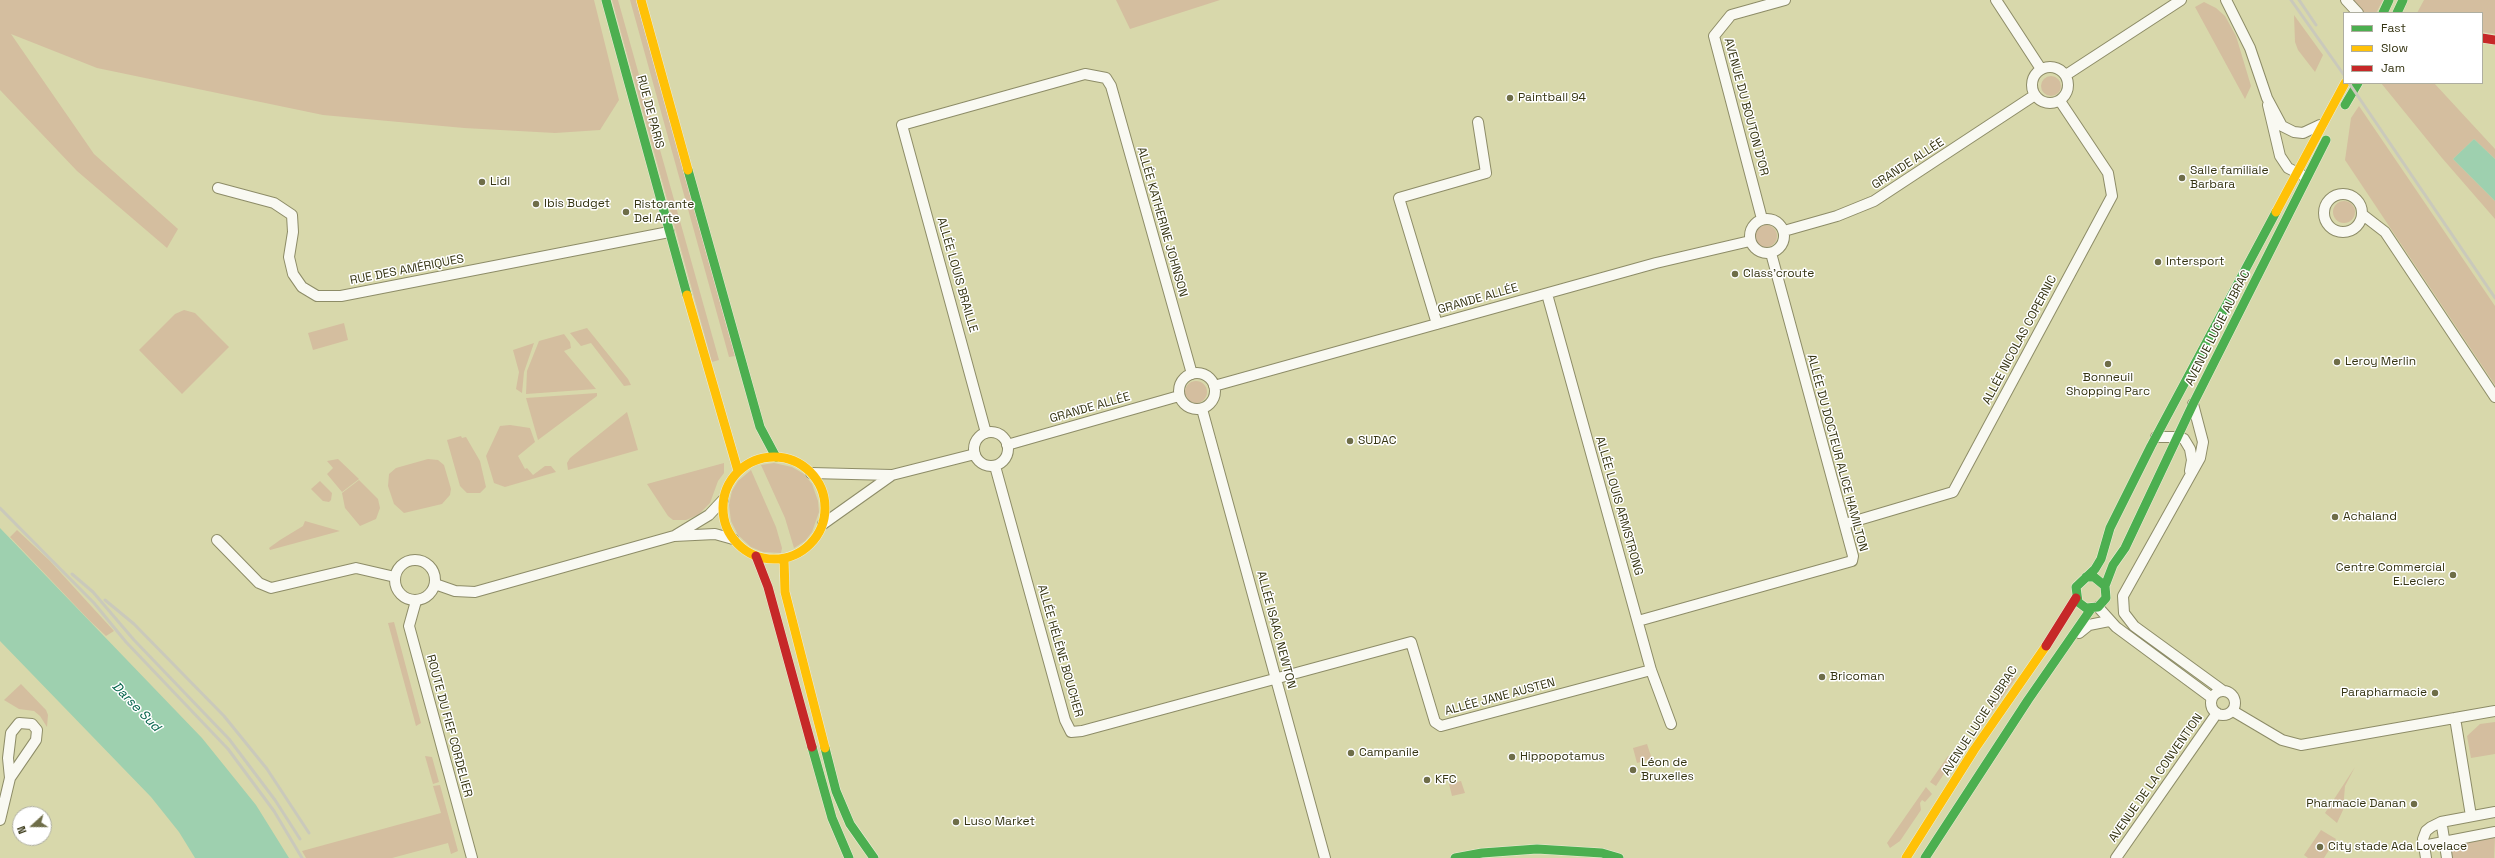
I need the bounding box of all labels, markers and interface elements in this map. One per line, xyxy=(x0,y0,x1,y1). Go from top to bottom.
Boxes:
legend xyxy=(2343,12,2483,84)
text: Fast xyxy=(2381,20,2406,36)
street label: AVENUE DU BOUTON D'OR xyxy=(1721,37,1771,177)
text: Slow xyxy=(2381,40,2408,56)
text: Jam xyxy=(2381,60,2405,76)
street label: RUE DE PARIS xyxy=(633,74,667,150)
place label: Paintball 94 xyxy=(1518,91,1586,105)
marker: Paintball 94 xyxy=(1505,93,1515,103)
street label: GRANDE ALLÉE xyxy=(1869,135,1947,193)
street label: ALLÉE KATHERINE JOHNSON xyxy=(1134,145,1190,299)
place label: Salle familiale Barbara xyxy=(2190,164,2268,192)
marker: Salle familiale Barbara xyxy=(2177,173,2187,183)
place label: Lidl xyxy=(490,175,510,189)
marker: Lidl xyxy=(477,177,487,187)
place label: Ibis Budget xyxy=(544,197,610,211)
place label: Ristorante Del Arte xyxy=(634,198,694,226)
marker: Ibis Budget xyxy=(531,199,541,209)
marker: Ristorante Del Arte xyxy=(621,207,631,217)
street label: ALLÉE LOUIS BRAILLE xyxy=(934,216,980,334)
street label: RUE DES AMÉRIQUES xyxy=(349,252,465,288)
place label: Intersport xyxy=(2166,255,2224,269)
marker: Intersport xyxy=(2153,257,2163,267)
place label: Class'croute xyxy=(1743,267,1814,281)
street label: AVENUE LUCIE AUBRAC xyxy=(2183,268,2253,388)
marker: Class'croute xyxy=(1730,269,1740,279)
street label: ALLÉE NICOLAS COPERNIC xyxy=(1980,273,2060,407)
street label: GRANDE ALLÉE xyxy=(1436,281,1520,317)
street label: ALLÉE DU DOCTEUR ALICE HAMILTON xyxy=(1804,353,1870,553)
place label: Leroy Merlin xyxy=(2345,355,2416,369)
marker: Leroy Merlin xyxy=(2332,357,2342,367)
marker: Bonneuil Shopping Parc xyxy=(2103,359,2113,369)
place label: Bonneuil Shopping Parc xyxy=(2066,371,2150,399)
street label: GRANDE ALLÉE xyxy=(1048,390,1132,426)
place label: SUDAC xyxy=(1358,434,1396,448)
street label: ALLÉE LOUIS ARMSTRONG xyxy=(1592,435,1646,577)
marker: SUDAC xyxy=(1345,436,1355,446)
place label: Achaland xyxy=(2343,510,2397,524)
marker: Achaland xyxy=(2330,512,2340,522)
place label: Centre Commercial E.Leclerc xyxy=(2336,561,2445,589)
street label: ALLÉE ISAAC NEWTON xyxy=(1253,570,1299,690)
marker: Centre Commercial E.Leclerc xyxy=(2448,570,2458,580)
street label: ALLÉE HÉLÈNE BOUCHER xyxy=(1034,583,1086,719)
street label: ROUTE DU FIEF CORDELIER xyxy=(423,653,475,799)
street label: AVENUE LUCIE AUBRAC xyxy=(1939,663,2021,779)
place label: Bricoman xyxy=(1830,670,1885,684)
marker: Bricoman xyxy=(1817,672,1827,682)
street label: ALLÉE JANE AUSTEN xyxy=(1443,675,1557,719)
water label: Darse Sud xyxy=(108,679,164,735)
place label: Parapharmacie xyxy=(2341,686,2427,700)
marker: Parapharmacie xyxy=(2430,688,2440,698)
street label: AVENUE DE LA CONVENTION xyxy=(2106,711,2206,845)
place label: Campanile xyxy=(1359,746,1419,760)
marker: Campanile xyxy=(1346,748,1356,758)
place label: Hippopotamus xyxy=(1520,750,1605,764)
marker: Hippopotamus xyxy=(1507,752,1517,762)
place label: Léon de Bruxelles xyxy=(1641,756,1694,784)
marker: Léon de Bruxelles xyxy=(1628,765,1638,775)
place label: KFC xyxy=(1435,773,1456,787)
marker: KFC xyxy=(1422,775,1432,785)
place label: Pharmacie Danan xyxy=(2306,797,2406,811)
marker: Pharmacie Danan xyxy=(2409,799,2419,809)
north arrow xyxy=(12,806,52,846)
place label: Luso Market xyxy=(964,815,1035,829)
marker: Luso Market xyxy=(951,817,961,827)
text: N xyxy=(14,824,30,836)
place label: City stade Ada Lovelace xyxy=(2328,840,2467,854)
marker: City stade Ada Lovelace xyxy=(2315,842,2325,852)

